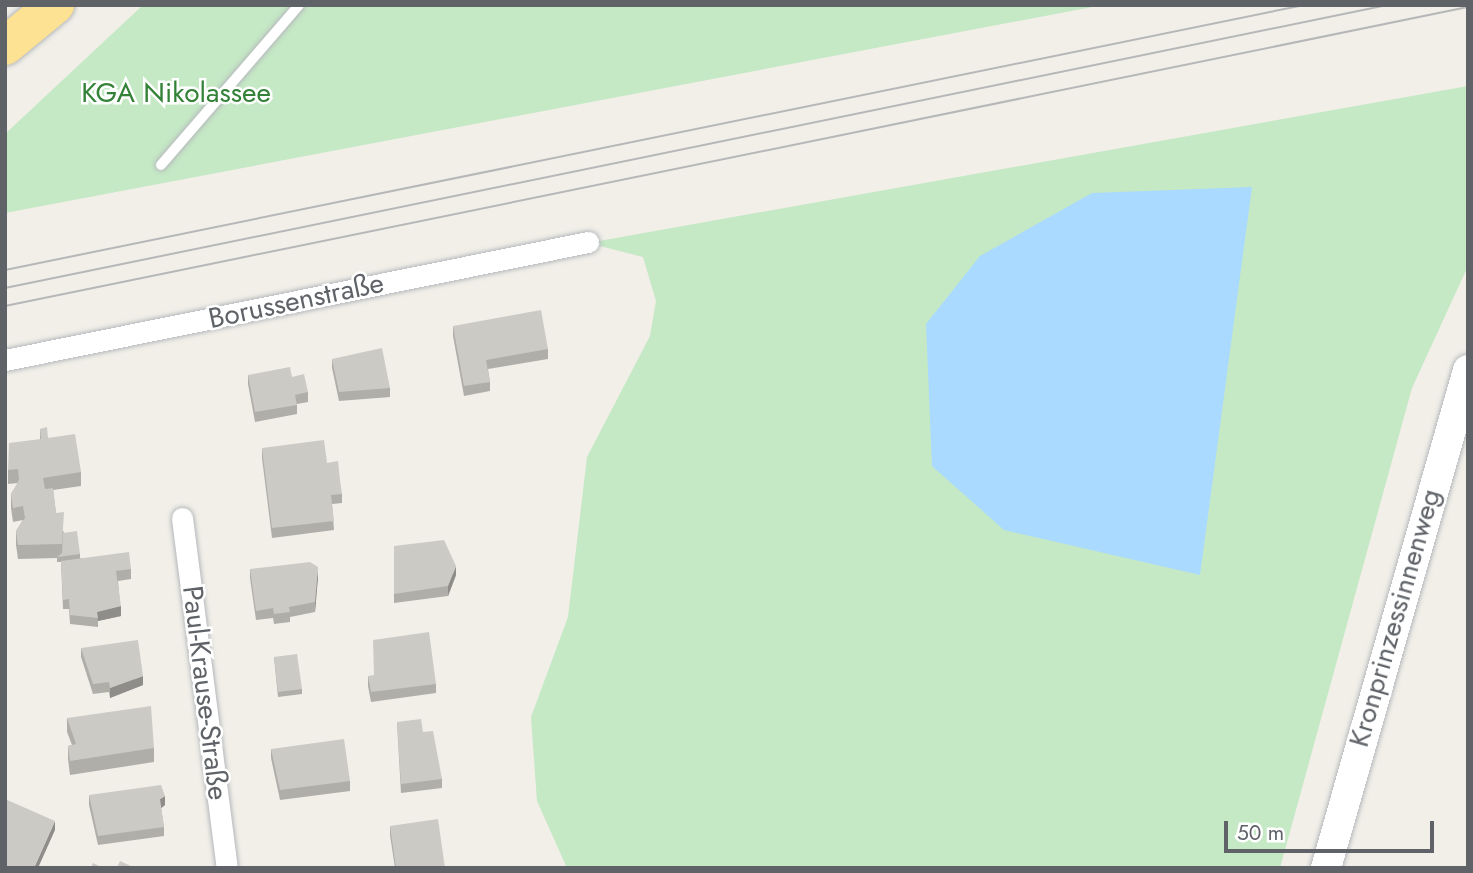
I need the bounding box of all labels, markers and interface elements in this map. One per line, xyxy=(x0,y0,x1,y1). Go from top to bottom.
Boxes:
park label: KGA Nikolassee xyxy=(81,76,271,110)
street label: Borussenstraße xyxy=(205,266,387,336)
street label: Kronprinzessinnenweg xyxy=(1342,485,1448,751)
street label: Paul-Krause-Straße xyxy=(175,584,235,802)
scale bar xyxy=(1228,806,1438,850)
text: 50 m xyxy=(1237,818,1284,848)

